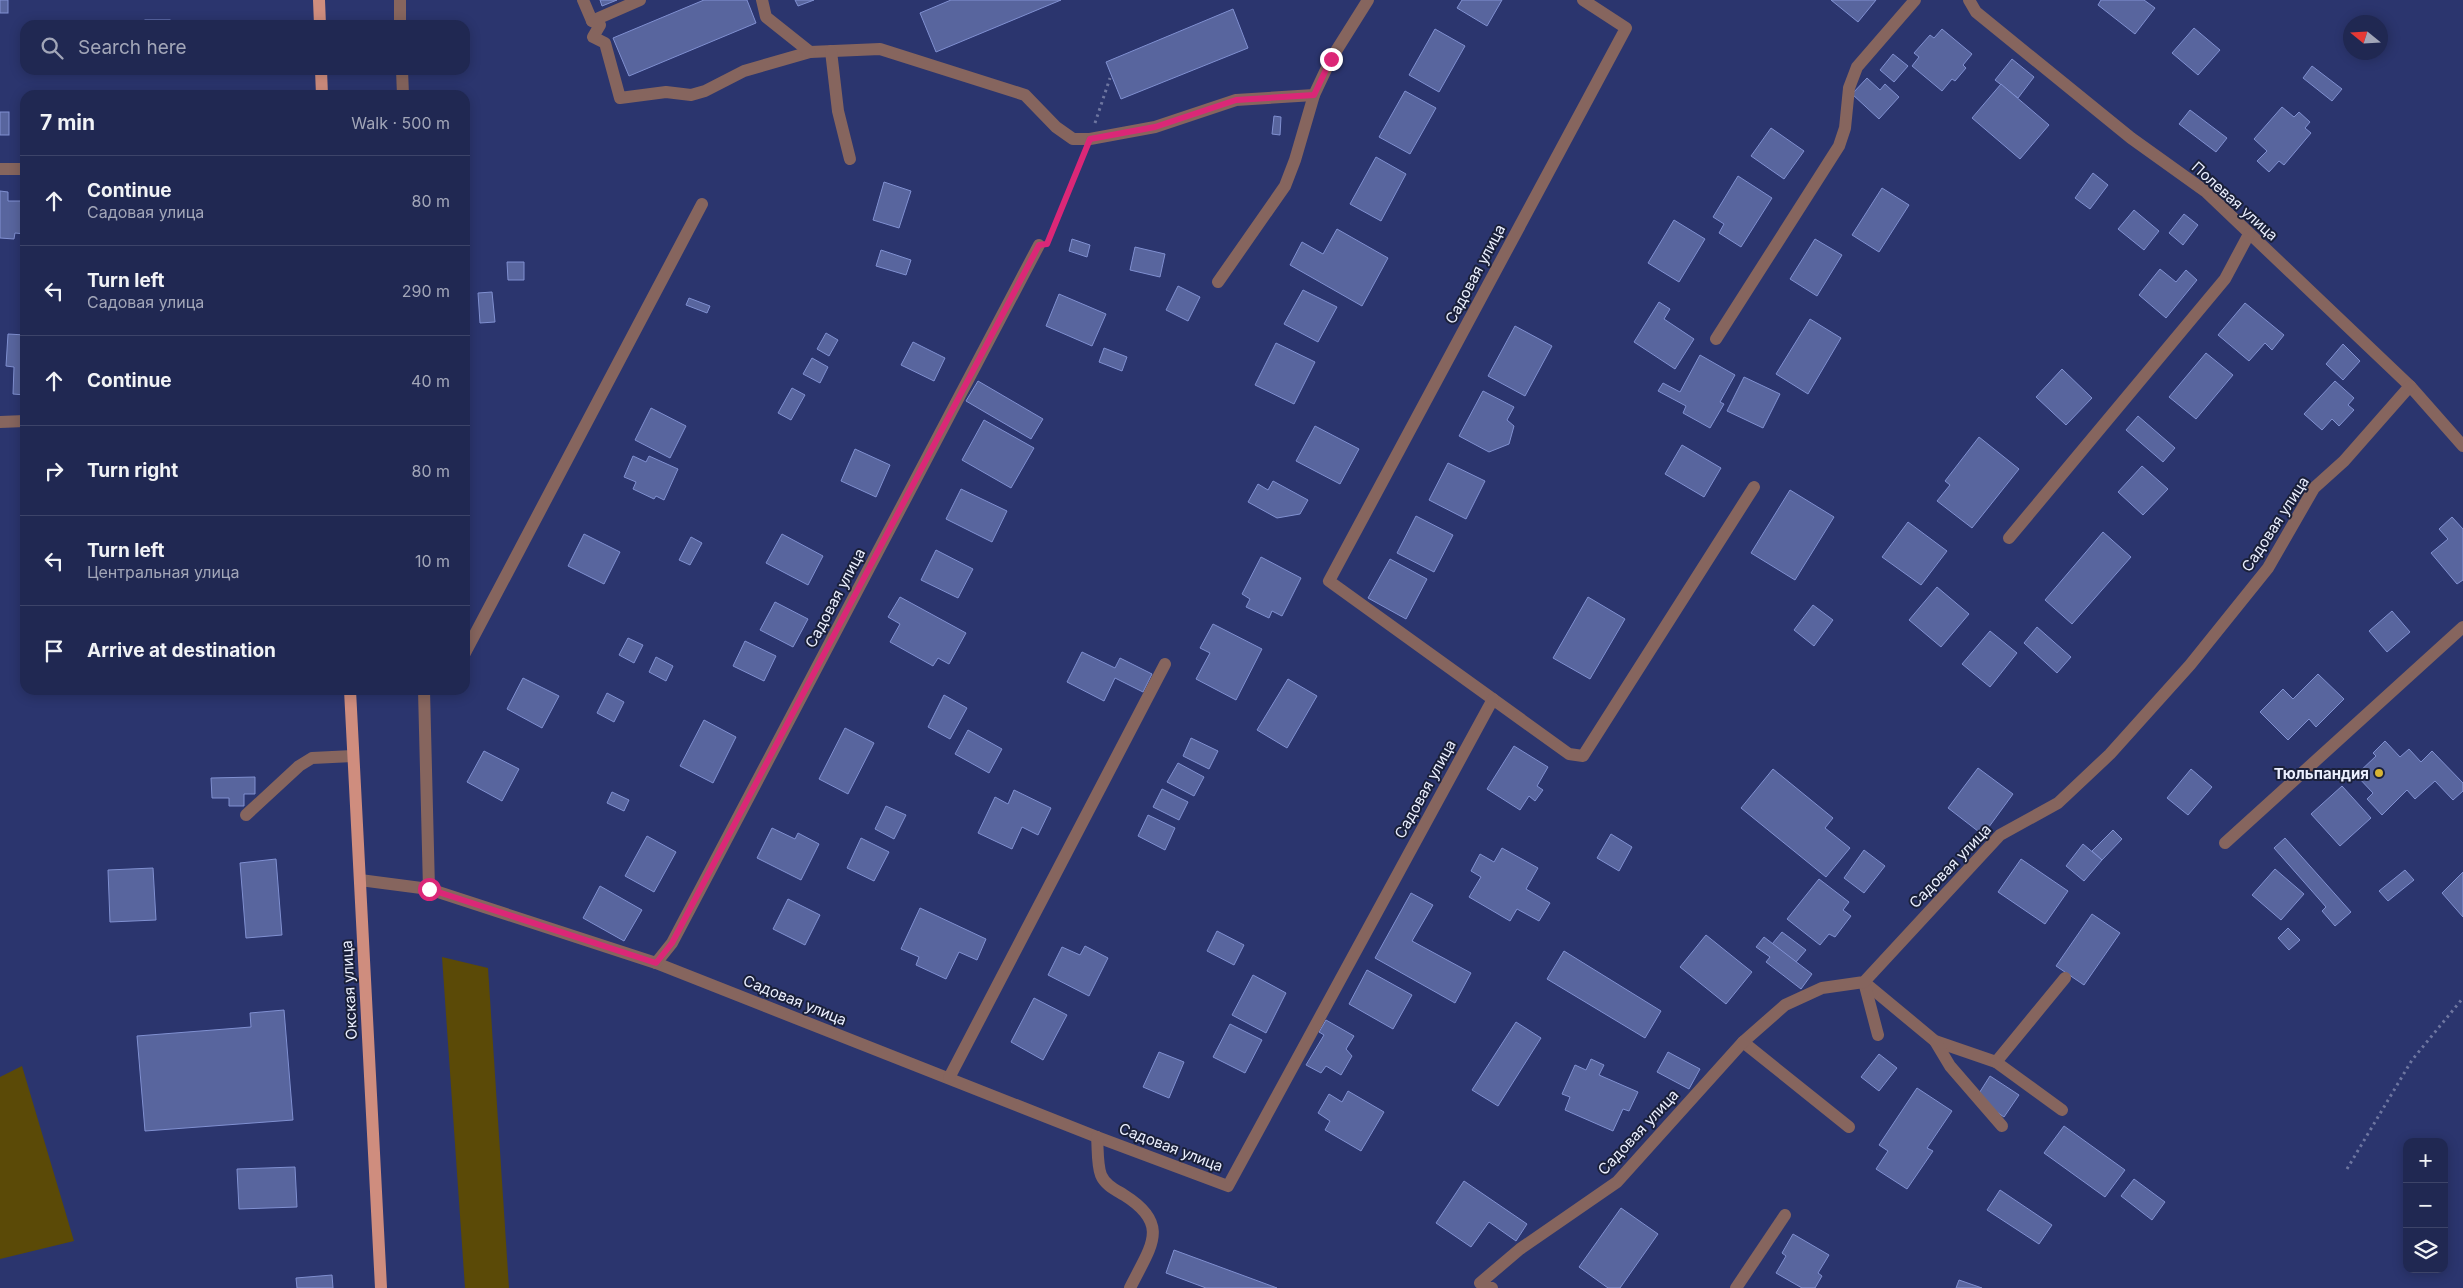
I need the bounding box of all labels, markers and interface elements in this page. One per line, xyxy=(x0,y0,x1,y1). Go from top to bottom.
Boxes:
north arrow xyxy=(2343,15,2388,60)
search box xyxy=(20,20,470,75)
icon: search xyxy=(38,34,66,62)
text: Search here xyxy=(78,36,187,59)
route end xyxy=(1320,48,1343,71)
text: 7 min xyxy=(40,110,95,135)
text: Walk · 500 m xyxy=(351,113,450,133)
street label: Полевая улица xyxy=(2188,157,2282,245)
text: Continue xyxy=(87,179,172,202)
icon: ahead xyxy=(40,187,68,215)
text: 80 m xyxy=(411,191,450,211)
text: Садовая улица xyxy=(87,202,204,222)
street label: Садовая улица xyxy=(1441,221,1509,327)
text: Turn left xyxy=(87,269,165,292)
icon: left xyxy=(40,277,68,305)
text: 290 m xyxy=(402,281,450,301)
text: Садовая улица xyxy=(87,292,204,312)
icon: ahead xyxy=(40,367,68,395)
text: Continue xyxy=(87,369,172,392)
text: 40 m xyxy=(411,371,450,391)
icon: right xyxy=(40,457,68,485)
text: Turn right xyxy=(87,459,178,482)
text: 80 m xyxy=(411,461,450,481)
street label: Садовая улица xyxy=(2237,473,2313,575)
text: Turn left xyxy=(87,539,165,562)
street label: Садовая улица xyxy=(801,545,869,651)
icon: left xyxy=(40,547,68,575)
text: 10 m xyxy=(415,551,450,571)
text: Центральная улица xyxy=(87,562,239,582)
icon: arrive xyxy=(40,637,68,665)
text: Arrive at destination xyxy=(87,639,276,662)
street label: Садовая улица xyxy=(1390,736,1460,842)
place label: Тюльпандия xyxy=(2274,764,2369,783)
marker: Тюльпандия xyxy=(2373,767,2385,779)
street label: Садовая улица xyxy=(1905,820,1995,912)
route start xyxy=(418,878,441,901)
street label: Окская улица xyxy=(337,940,361,1040)
street label: Садовая улица xyxy=(741,971,849,1029)
street label: Садовая улица xyxy=(1594,1085,1682,1179)
street label: Садовая улица xyxy=(1116,1118,1226,1176)
map controls xyxy=(2403,1138,2448,1273)
button: + xyxy=(2403,1138,2448,1183)
button: − xyxy=(2403,1183,2448,1228)
button: layers xyxy=(2403,1228,2448,1273)

